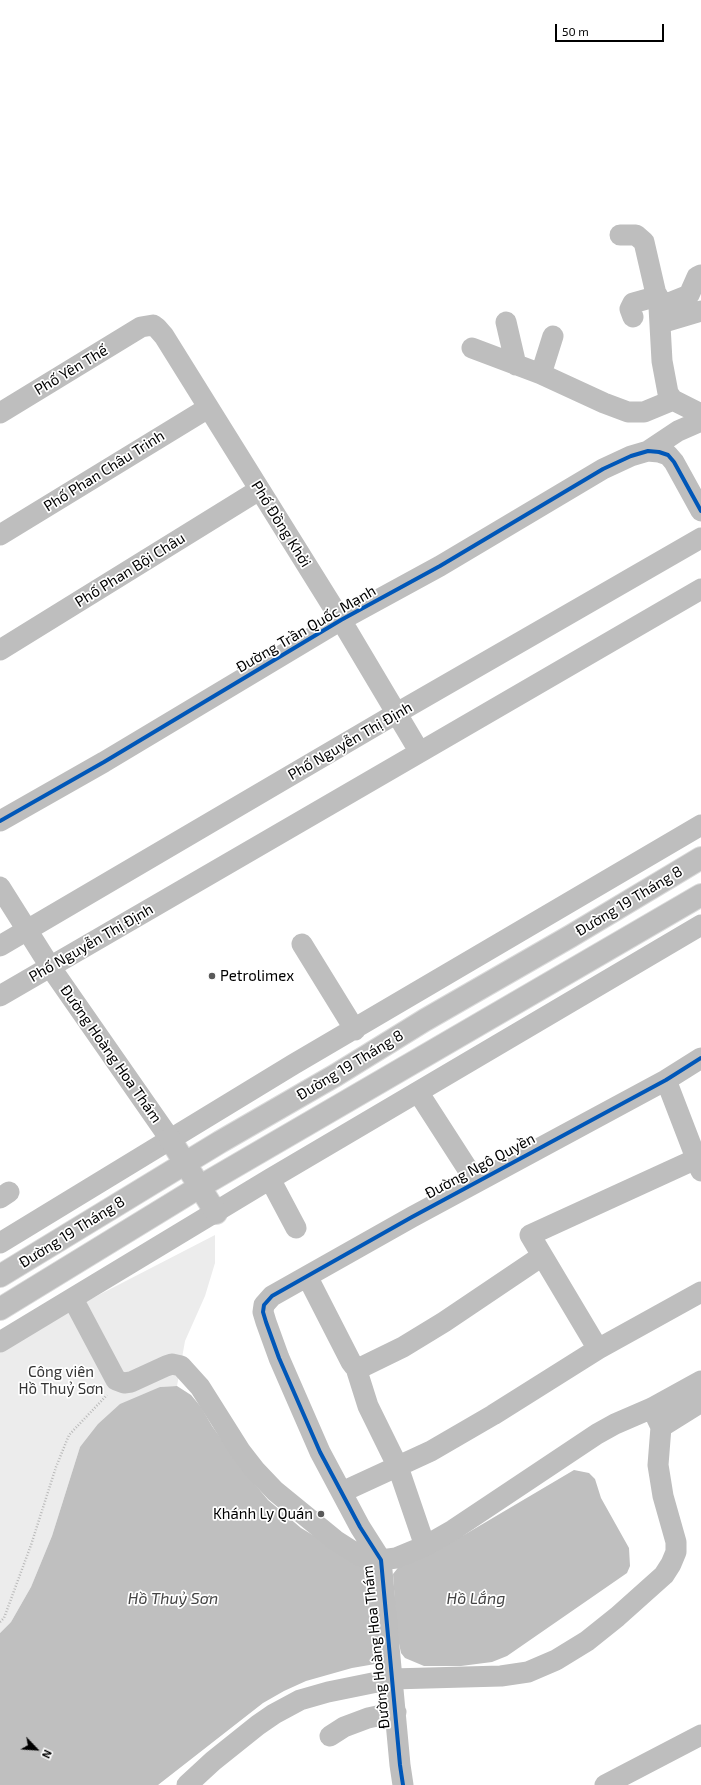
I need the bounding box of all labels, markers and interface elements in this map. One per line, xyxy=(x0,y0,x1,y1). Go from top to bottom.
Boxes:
scale bar xyxy=(557,16,666,42)
text: 50 m xyxy=(562,24,589,38)
street label: Phố Yên Thế xyxy=(31,341,111,399)
street label: Phố Phan Châu Trinh xyxy=(40,426,168,516)
street label: Phố Đồng Khởi xyxy=(247,478,315,570)
street label: Phố Phan Bội Châu xyxy=(72,529,188,611)
street label: Đường Trần Quốc Mạnh xyxy=(233,582,379,676)
street label: Phố Nguyễn Thị Định xyxy=(285,698,415,784)
street label: Đường 19 Tháng 8 xyxy=(572,862,686,940)
street label: Phố Nguyễn Thị Định xyxy=(26,900,156,986)
place label: Petrolimex xyxy=(220,967,294,985)
marker: Petrolimex xyxy=(207,971,217,981)
street label: Đường Hoàng Hoa Thám xyxy=(57,982,165,1126)
street label: Đường 19 Tháng 8 xyxy=(293,1026,407,1104)
street label: Đường Ngô Quyền xyxy=(422,1129,538,1203)
street label: Đường 19 Tháng 8 xyxy=(16,1192,128,1272)
park label: Công viên Hồ Thuỷ Sơn xyxy=(19,1363,103,1398)
place label: Khánh Ly Quán xyxy=(213,1505,313,1523)
marker: Khánh Ly Quán xyxy=(316,1509,326,1519)
street label: Đường Hoàng Hoa Thám xyxy=(358,1564,394,1730)
water label: Hồ Thuỷ Sơn xyxy=(128,1589,218,1609)
water label: Hồ Lắng xyxy=(447,1589,505,1609)
north arrow xyxy=(16,1729,56,1769)
text: N xyxy=(40,1748,55,1761)

